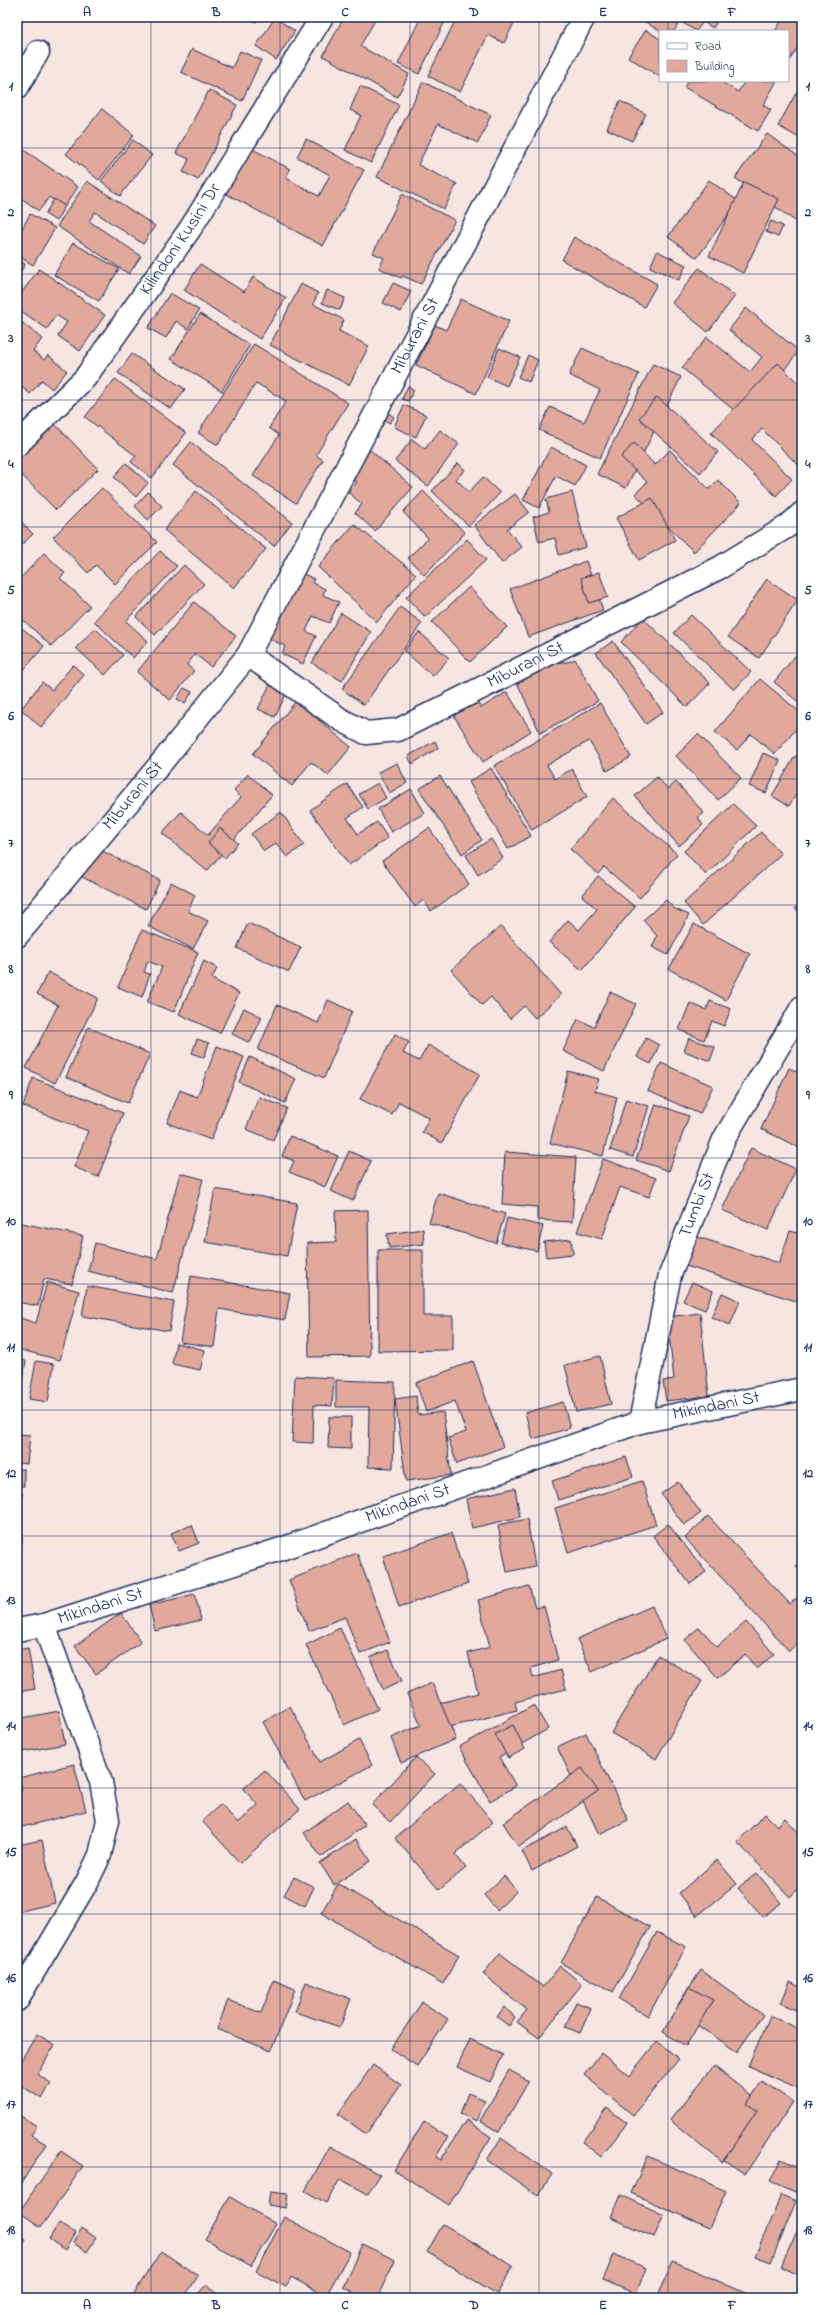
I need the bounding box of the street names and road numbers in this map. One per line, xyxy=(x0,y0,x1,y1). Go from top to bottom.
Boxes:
street label: Kilindoni Kusini Dr xyxy=(134,178,228,301)
street label: Miburani St xyxy=(385,293,447,379)
street label: Miburani St xyxy=(483,635,569,696)
street label: Miburani St xyxy=(97,756,170,837)
street label: Tumbi St xyxy=(673,1169,722,1242)
street label: Mikindani St xyxy=(670,1385,762,1428)
street label: Mikindani St xyxy=(362,1477,454,1531)
street label: Mikindani St xyxy=(55,1581,147,1633)

